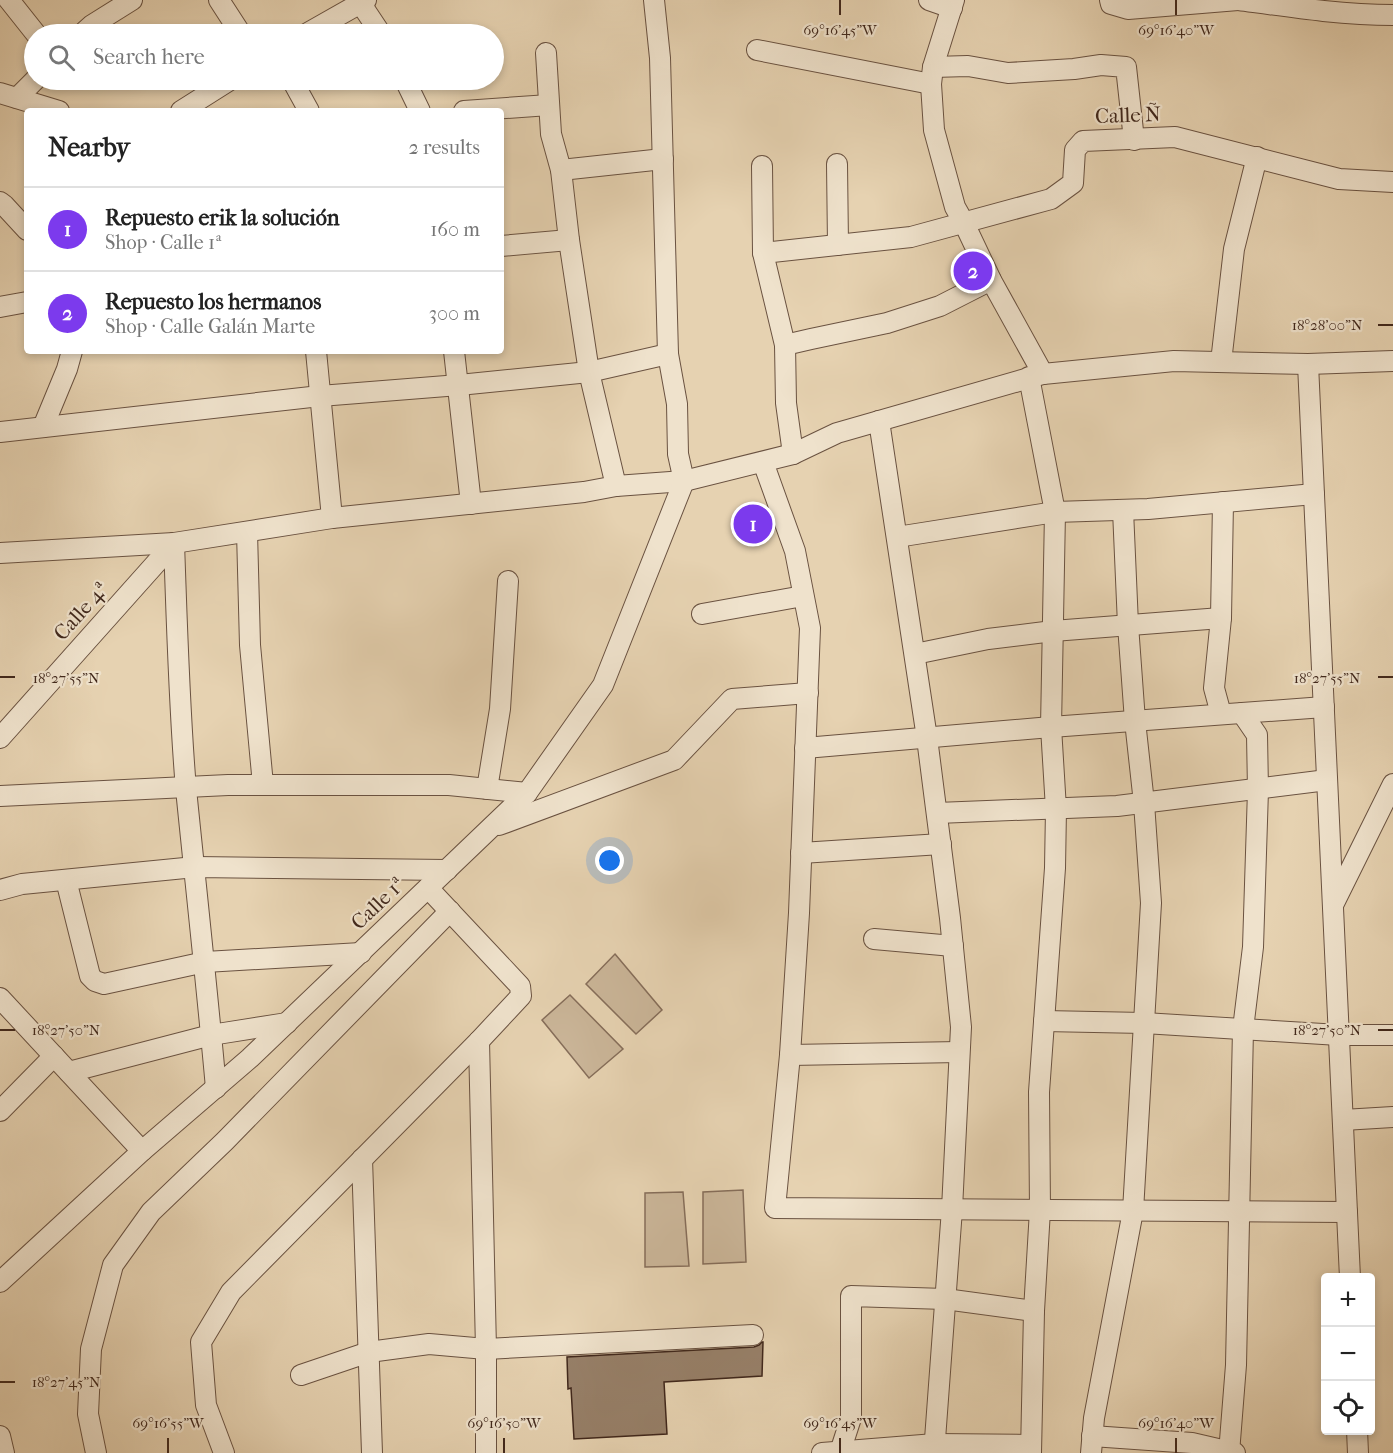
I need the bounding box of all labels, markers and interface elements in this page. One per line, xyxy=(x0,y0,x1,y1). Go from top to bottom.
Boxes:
text: 69°16'45"W xyxy=(803,21,878,39)
text: 69°16'40"W xyxy=(1138,21,1215,39)
search box xyxy=(24,24,504,90)
icon: search xyxy=(45,41,78,74)
text: Search here xyxy=(93,44,205,70)
street label: Calle Ñ xyxy=(1095,102,1162,128)
text: Nearby xyxy=(48,132,130,163)
text: 2 results xyxy=(409,136,480,159)
text: Repuesto erik la solución xyxy=(105,205,339,231)
text: 1 xyxy=(64,218,71,241)
text: 160 m xyxy=(430,218,480,241)
text: Shop · Calle 1ª xyxy=(105,231,222,254)
pin: 2 xyxy=(954,248,992,294)
text: Repuesto los hermanos xyxy=(105,289,321,315)
text: 2 xyxy=(62,302,73,325)
text: 300 m xyxy=(429,302,480,325)
text: Shop · Calle Galán Marte xyxy=(105,315,315,338)
text: 18°28'00"N xyxy=(1292,316,1363,334)
pin: 1 xyxy=(734,502,772,546)
street label: Calle 4ª xyxy=(49,577,113,645)
text: 18°27'55"N xyxy=(33,669,100,687)
text: 18°27'55"N xyxy=(1294,669,1361,687)
your location xyxy=(595,846,624,875)
street label: Calle 1ª xyxy=(346,872,410,934)
text: 18°27'50"N xyxy=(32,1021,101,1039)
text: 18°27'50"N xyxy=(1293,1021,1362,1039)
map controls xyxy=(1321,1273,1375,1435)
button: + xyxy=(1321,1273,1375,1327)
button: − xyxy=(1321,1327,1375,1381)
text: 18°27'45"N xyxy=(32,1373,101,1391)
button: locate xyxy=(1321,1381,1375,1435)
text: 69°16'55"W xyxy=(132,1414,205,1432)
text: 69°16'50"W xyxy=(467,1414,542,1432)
text: 69°16'45"W xyxy=(803,1414,878,1432)
text: 69°16'40"W xyxy=(1138,1414,1215,1432)

